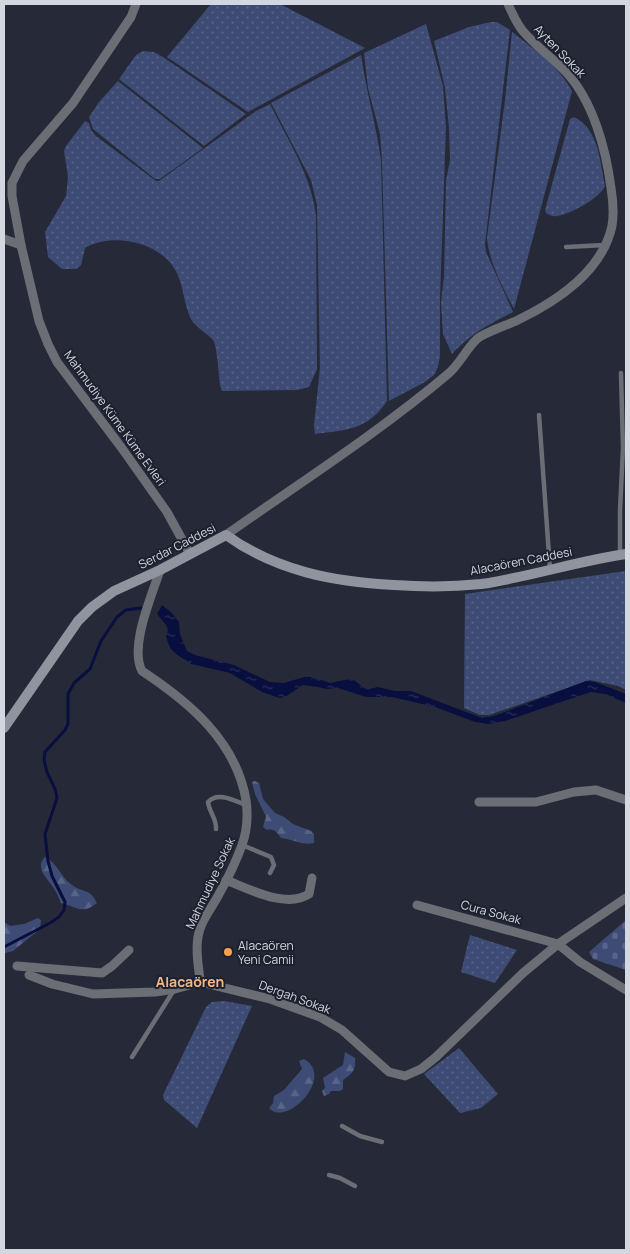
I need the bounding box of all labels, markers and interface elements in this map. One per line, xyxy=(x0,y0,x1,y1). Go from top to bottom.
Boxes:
street label: Ayten Sokak xyxy=(530,21,590,82)
street label: Mahmudiye Küme Küme Evleri xyxy=(60,347,170,489)
street label: Serdar Caddesi xyxy=(135,519,219,573)
street label: Alacaören Caddesi xyxy=(469,543,573,579)
street label: Mahmudiye Sokak xyxy=(181,833,239,932)
street label: Cura Sokak xyxy=(459,896,524,928)
place label: Alacaören Yeni Camii xyxy=(238,937,294,968)
marker: Alacaören Yeni Camii xyxy=(222,946,234,958)
district label: Alacaören xyxy=(156,972,224,991)
street label: Dergah Sokak xyxy=(257,976,334,1018)

